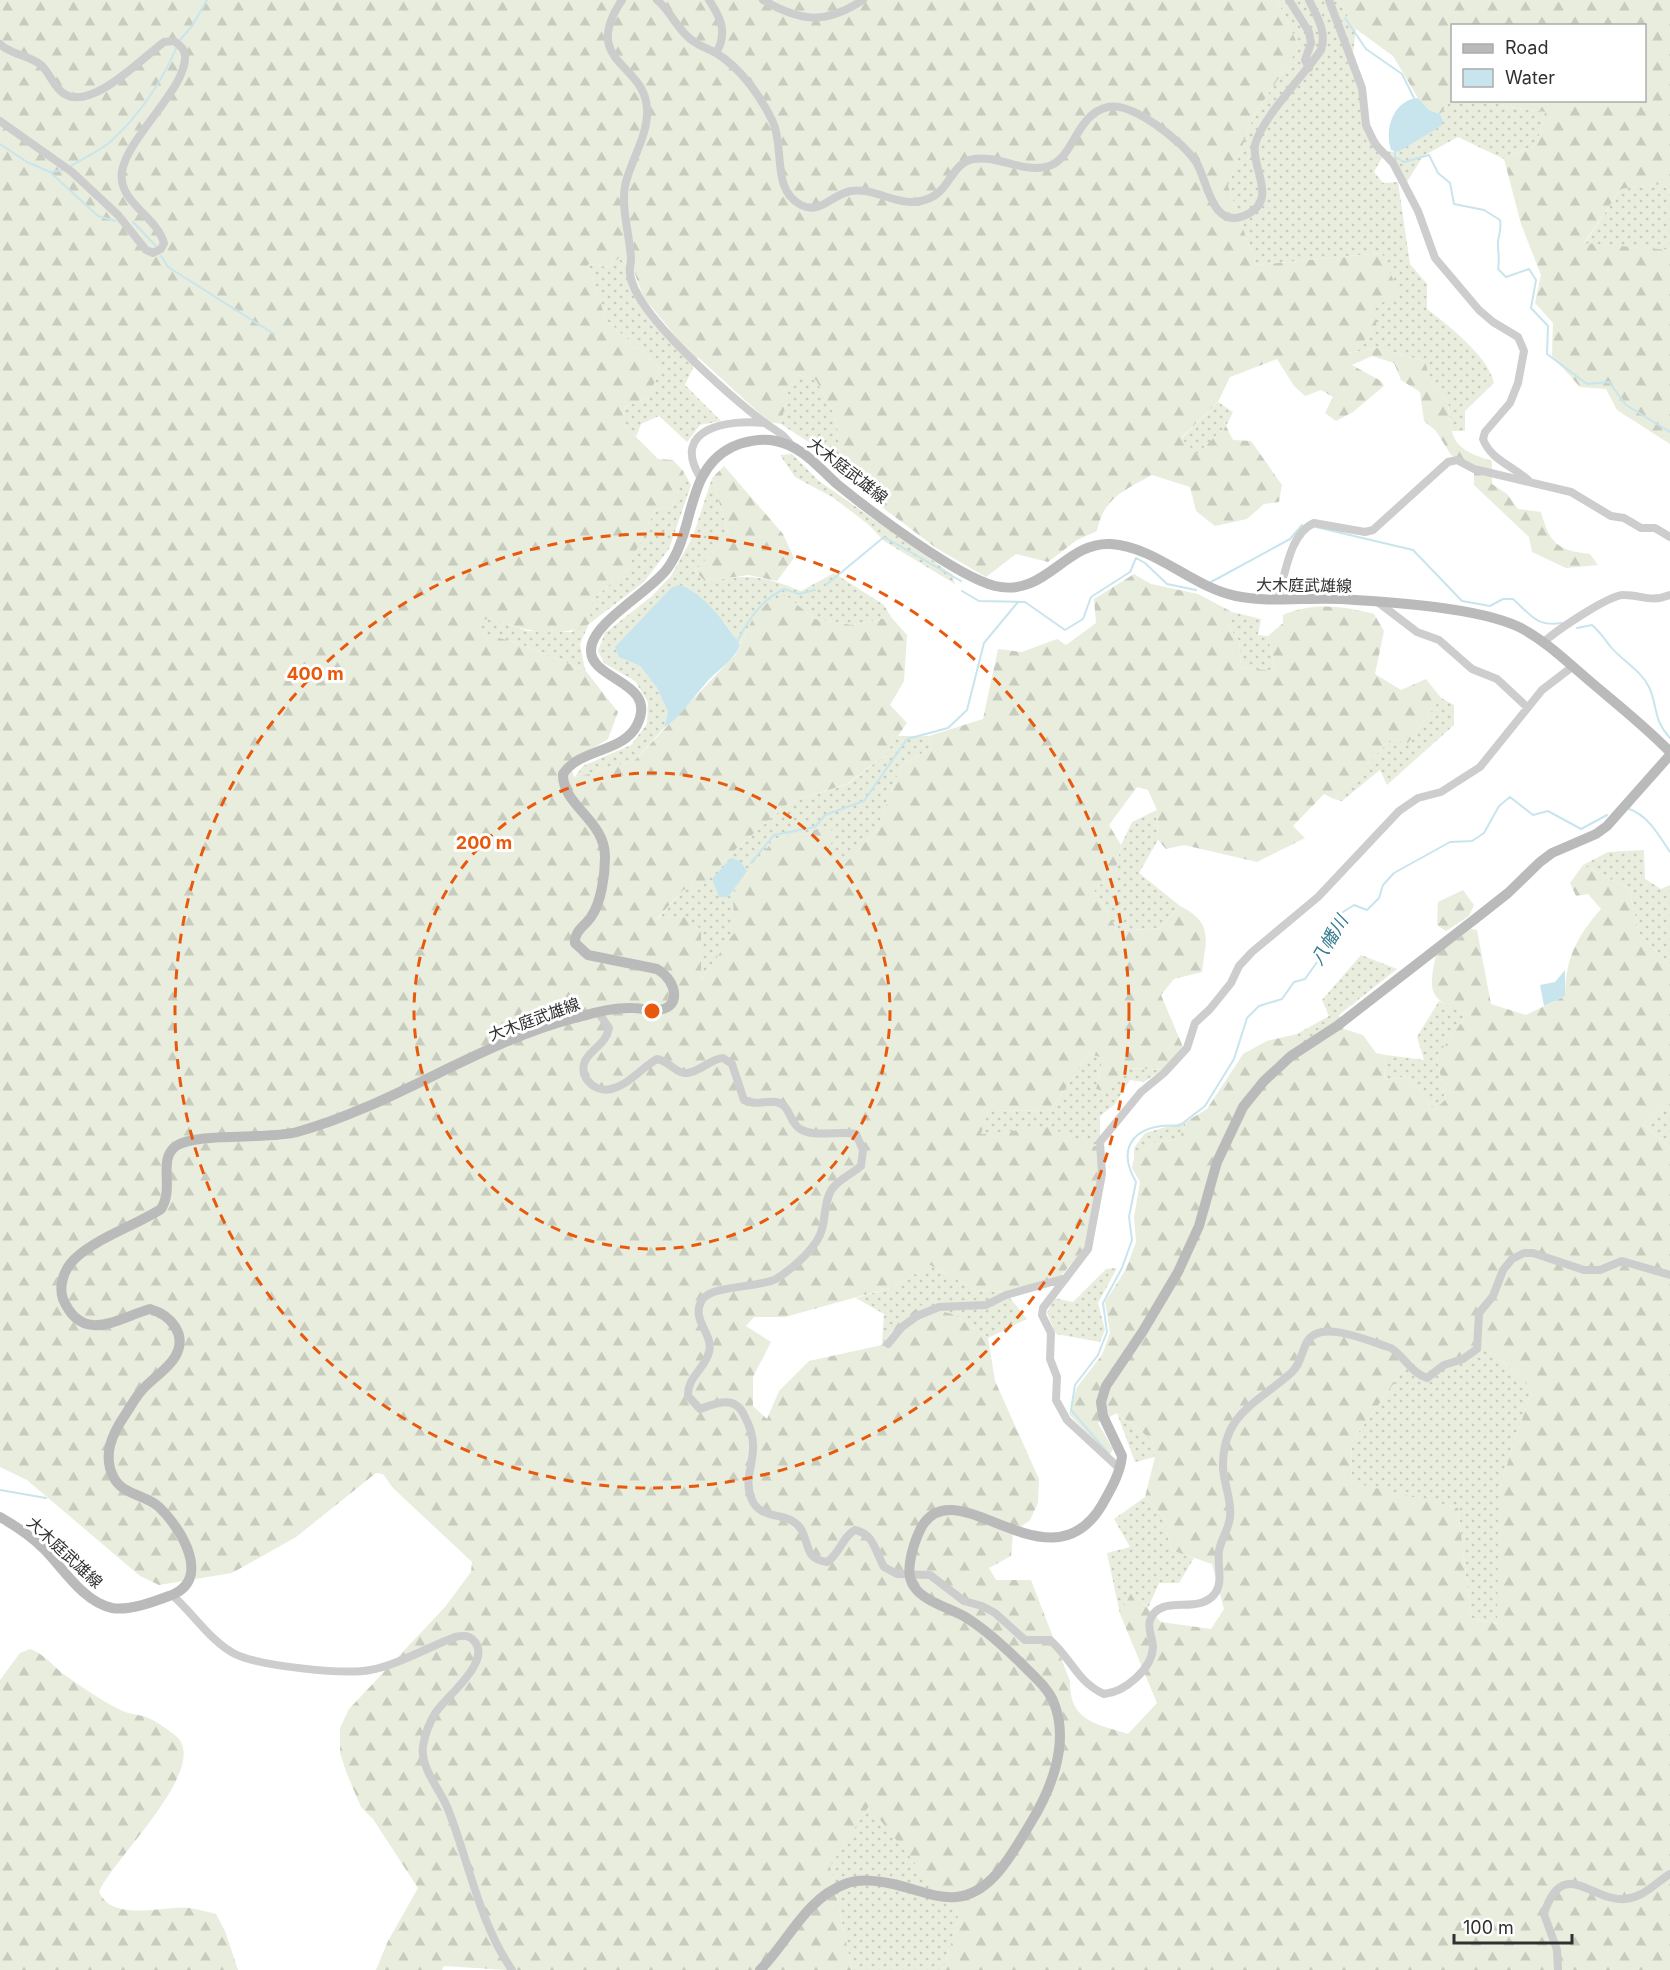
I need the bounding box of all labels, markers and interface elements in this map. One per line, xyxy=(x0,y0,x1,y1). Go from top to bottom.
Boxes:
legend xyxy=(1451,24,1646,102)
text: Road xyxy=(1505,37,1548,58)
text: Water xyxy=(1505,67,1555,88)
street label: 大木庭武雄線 xyxy=(804,433,892,507)
street label: 大木庭武雄線 xyxy=(1256,574,1352,596)
text: 400 m xyxy=(286,663,344,684)
text: 200 m xyxy=(456,832,512,853)
water label: 八幡川 xyxy=(1306,910,1353,969)
street label: 大木庭武雄線 xyxy=(485,993,583,1045)
centre of rings xyxy=(642,1001,662,1021)
street label: 大木庭武雄線 xyxy=(23,1512,107,1592)
scale bar xyxy=(1454,1907,1572,1945)
text: 100 m xyxy=(1463,1917,1514,1938)

